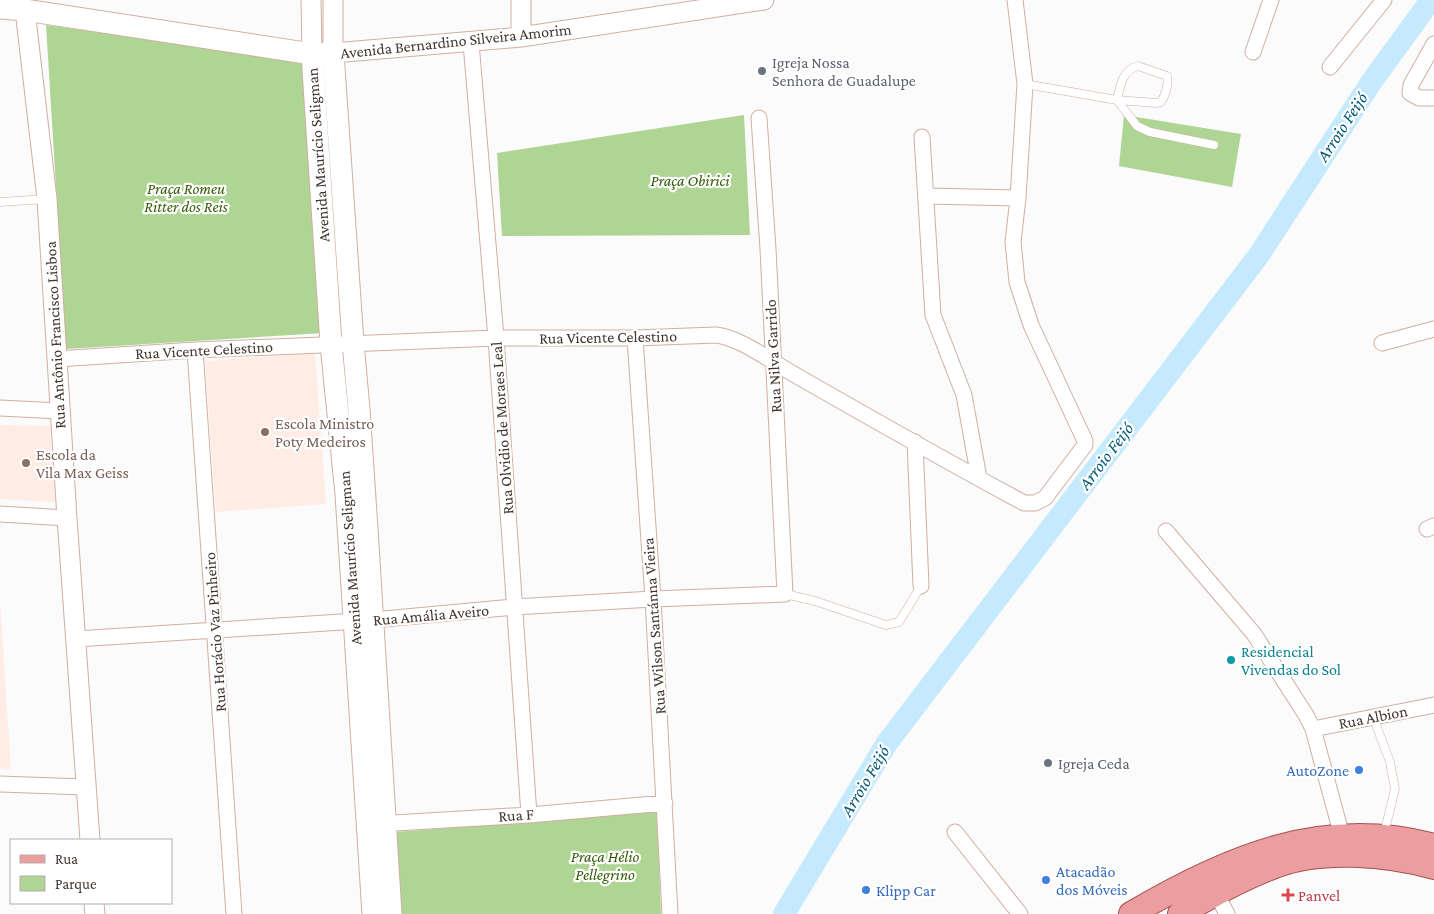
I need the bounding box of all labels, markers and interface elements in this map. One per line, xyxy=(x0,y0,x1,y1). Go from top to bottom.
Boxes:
street label: Avenida Bernardino Silveira Amorim xyxy=(340,20,573,62)
place label: Igreja Nossa Senhora de Guadalupe xyxy=(772,54,916,90)
marker: Igreja Nossa Senhora de Guadalupe xyxy=(756,65,768,77)
street label: Avenida Maurício Seligman xyxy=(303,67,334,243)
water label: Arroio Feijó xyxy=(1312,88,1373,167)
park label: Praça Obirici xyxy=(651,172,730,190)
park label: Praça Romeu Ritter dos Reis xyxy=(144,180,228,215)
street label: Rua Antônio Francisco Lisboa xyxy=(42,240,68,429)
street label: Rua Nilva Garrido xyxy=(762,299,784,413)
street label: Rua Vicente Celestino xyxy=(539,327,677,347)
street label: Rua Vicente Celestino xyxy=(135,338,273,362)
street label: Rua Olvidio de Moraes Leal xyxy=(487,341,517,515)
place label: Escola Ministro Poty Medeiros xyxy=(275,415,374,451)
water label: Arroio Feijó xyxy=(1074,418,1139,495)
marker: Escola Ministro Poty Medeiros xyxy=(259,426,271,438)
place label: Escola da Vila Max Geiss xyxy=(36,446,129,481)
marker: Escola da Vila Max Geiss xyxy=(20,457,32,469)
street label: Avenida Maurício Seligman xyxy=(335,470,366,646)
street label: Rua Wilson Santánna Vieira xyxy=(639,537,669,715)
street label: Rua Horácio Vaz Pinheiro xyxy=(201,552,229,712)
street label: Rua Amália Aveiro xyxy=(372,601,490,629)
place label: Residencial Vivendas do Sol xyxy=(1241,643,1341,678)
marker: Residencial Vivendas do Sol xyxy=(1225,654,1237,666)
street label: Rua Albion xyxy=(1337,702,1409,732)
water label: Arroio Feijó xyxy=(836,741,895,821)
place label: Igreja Ceda xyxy=(1058,755,1130,773)
marker: Igreja Ceda xyxy=(1042,757,1054,769)
place label: AutoZone xyxy=(1287,762,1349,779)
marker: AutoZone xyxy=(1353,764,1365,776)
street label: Rua F xyxy=(498,805,534,825)
legend xyxy=(10,839,172,904)
park label: Praça Hélio Pellegrino xyxy=(571,848,639,884)
text: Rua xyxy=(55,851,78,867)
place label: Atacadão dos Móveis xyxy=(1056,863,1128,898)
marker: Atacadão dos Móveis xyxy=(1040,874,1052,886)
text: Parque xyxy=(55,876,97,893)
place label: Klipp Car xyxy=(876,882,936,900)
marker: Klipp Car xyxy=(860,884,872,896)
place label: Panvel xyxy=(1298,887,1340,904)
marker: Panvel xyxy=(1282,889,1294,901)

